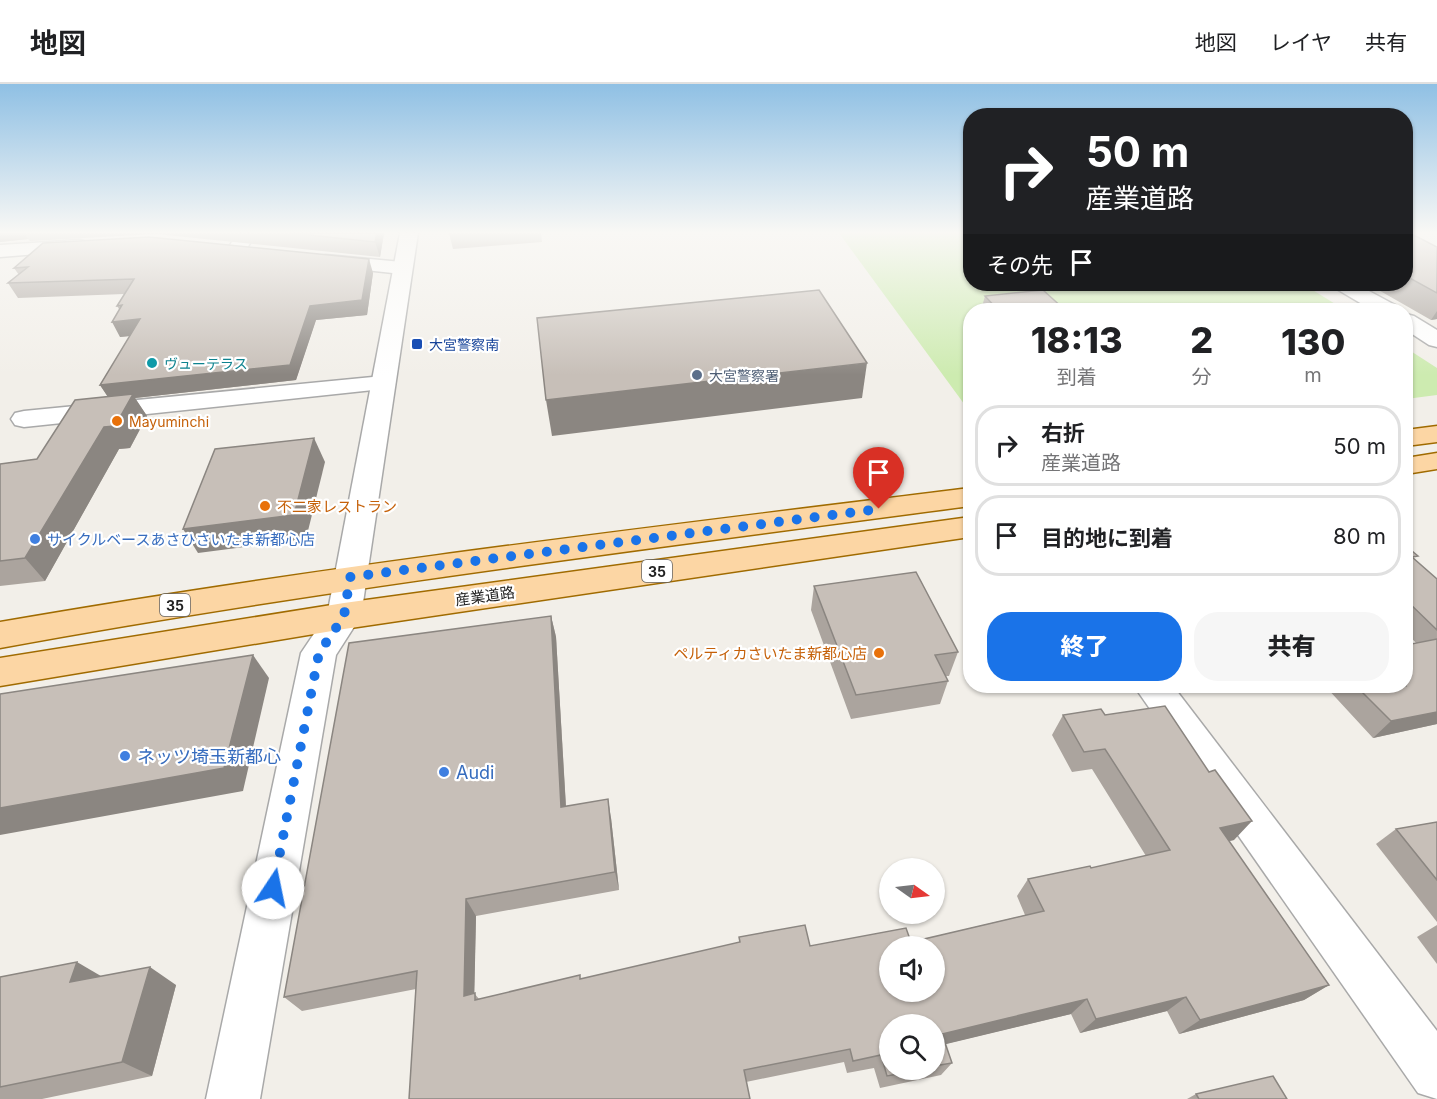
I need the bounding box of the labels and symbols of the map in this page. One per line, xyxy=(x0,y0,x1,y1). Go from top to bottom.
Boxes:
place label: 大宮警察南 xyxy=(429,336,499,353)
marker: 大宮警察南 xyxy=(410,337,424,351)
place label: ヴューテラス xyxy=(164,355,248,372)
marker: ヴューテラス xyxy=(145,356,159,370)
place label: 大宮警察署 xyxy=(709,367,779,384)
marker: 大宮警察署 xyxy=(690,368,704,382)
place label: Mayuminchi xyxy=(129,413,209,430)
marker: Mayuminchi xyxy=(110,414,124,428)
pin xyxy=(853,447,904,509)
place label: 不二家レストラン xyxy=(277,497,397,516)
marker: 不二家レストラン xyxy=(258,499,272,513)
place label: サイクルベースあさひさいたま新都心店 xyxy=(47,530,315,549)
marker: サイクルベースあさひさいたま新都心店 xyxy=(28,532,42,546)
road number: 35 xyxy=(642,560,672,582)
street label: 産業道路 xyxy=(454,582,516,610)
road number: 35 xyxy=(160,594,190,616)
place label: ペルティカさいたま新都心店 xyxy=(673,644,867,663)
marker: ペルティカさいたま新都心店 xyxy=(872,646,886,660)
place label: ネッツ埼玉新都心 xyxy=(137,746,281,767)
marker: ネッツ埼玉新都心 xyxy=(118,749,132,763)
place label: Audi xyxy=(456,762,494,783)
marker: Audi xyxy=(437,765,451,779)
position arrow xyxy=(241,856,305,920)
north arrow xyxy=(879,858,945,924)

